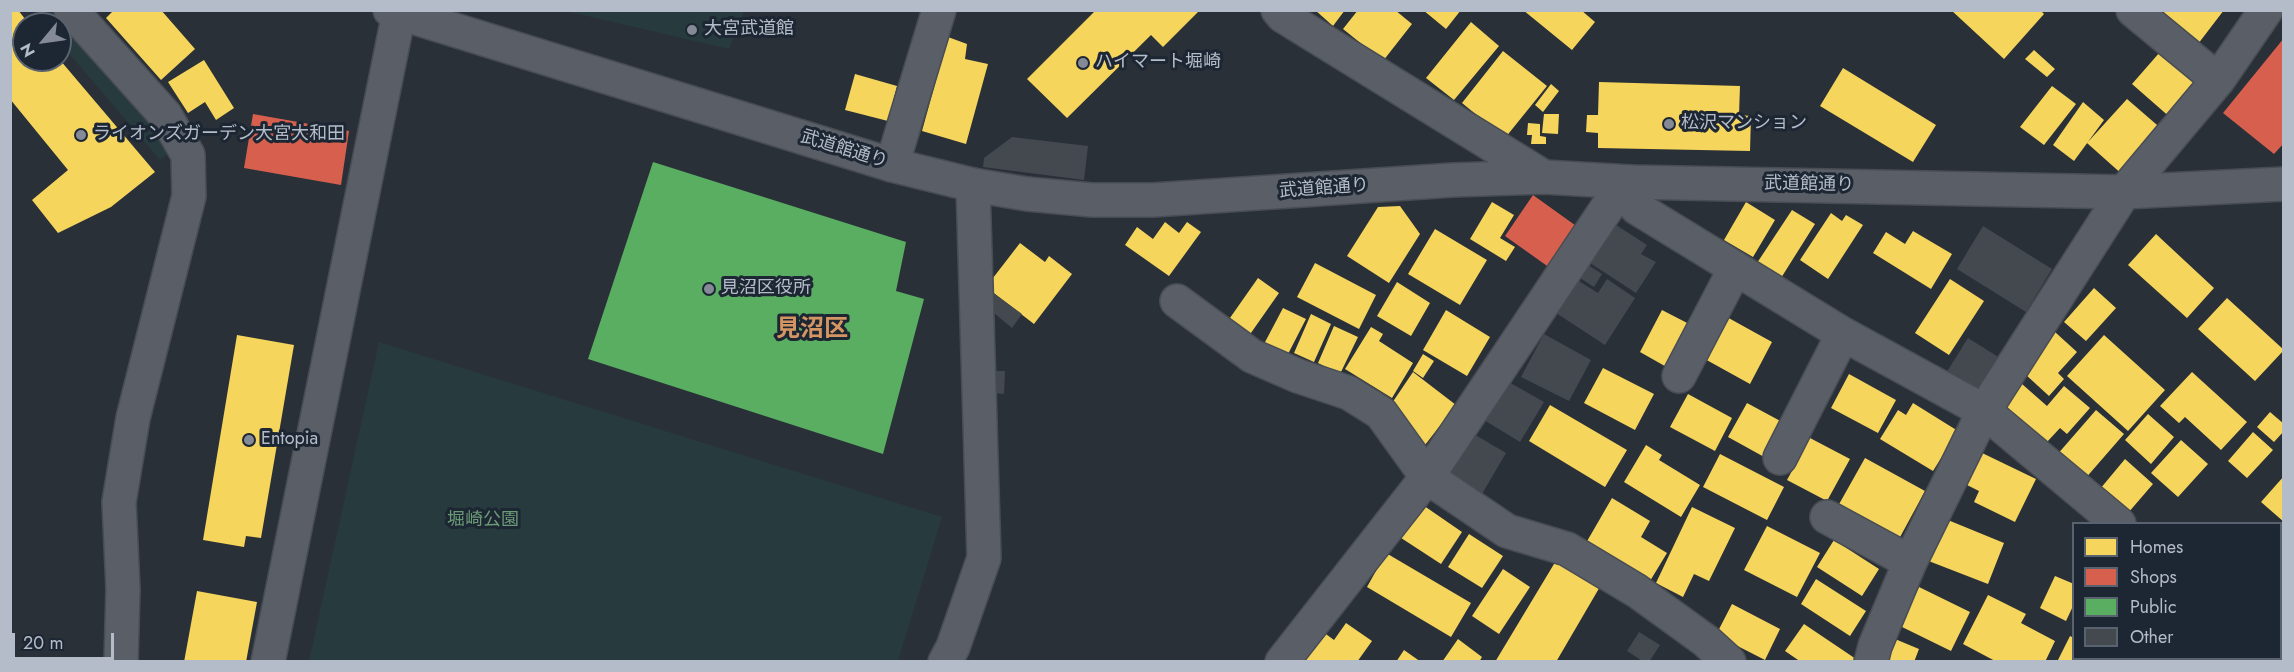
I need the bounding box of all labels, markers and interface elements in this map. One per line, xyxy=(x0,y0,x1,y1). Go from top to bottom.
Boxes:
north arrow xyxy=(12,12,72,72)
place label: 大宮武道館 xyxy=(704,19,794,41)
marker: 大宮武道館 xyxy=(685,23,699,37)
text: N xyxy=(14,39,41,61)
place label: ハイマート堀崎 xyxy=(1095,52,1221,74)
marker: ハイマート堀崎 xyxy=(1076,56,1090,70)
place label: 松沢マンション xyxy=(1681,113,1807,135)
marker: 松沢マンション xyxy=(1662,117,1676,131)
place label: ライオンズガーデン大宮大和田 xyxy=(93,124,345,146)
street label: 武道館通り xyxy=(798,127,890,173)
marker: ライオンズガーデン大宮大和田 xyxy=(74,128,88,142)
street label: 武道館通り xyxy=(1764,173,1854,197)
street label: 武道館通り xyxy=(1278,175,1370,203)
place label: 見沼区役所 xyxy=(721,278,811,300)
marker: 見沼区役所 xyxy=(702,282,716,296)
district label: 見沼区 xyxy=(776,316,848,344)
place label: Entopia xyxy=(261,429,318,451)
marker: Entopia xyxy=(242,433,256,447)
park label: 堀崎公園 xyxy=(447,510,519,532)
legend xyxy=(2072,522,2282,660)
text: Homes xyxy=(2130,534,2183,560)
text: Shops xyxy=(2130,564,2177,590)
text: Public xyxy=(2130,594,2177,620)
scale bar xyxy=(15,621,117,659)
text: Other xyxy=(2130,624,2173,650)
text: 20 m xyxy=(23,630,63,656)

